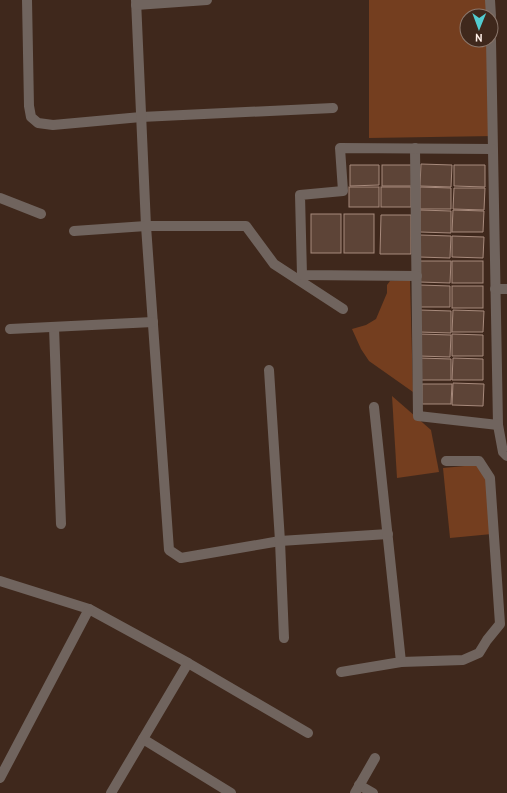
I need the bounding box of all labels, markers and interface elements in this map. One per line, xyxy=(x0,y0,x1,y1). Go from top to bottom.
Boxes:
north arrow xyxy=(459,8,499,48)
text: N xyxy=(475,31,483,45)

